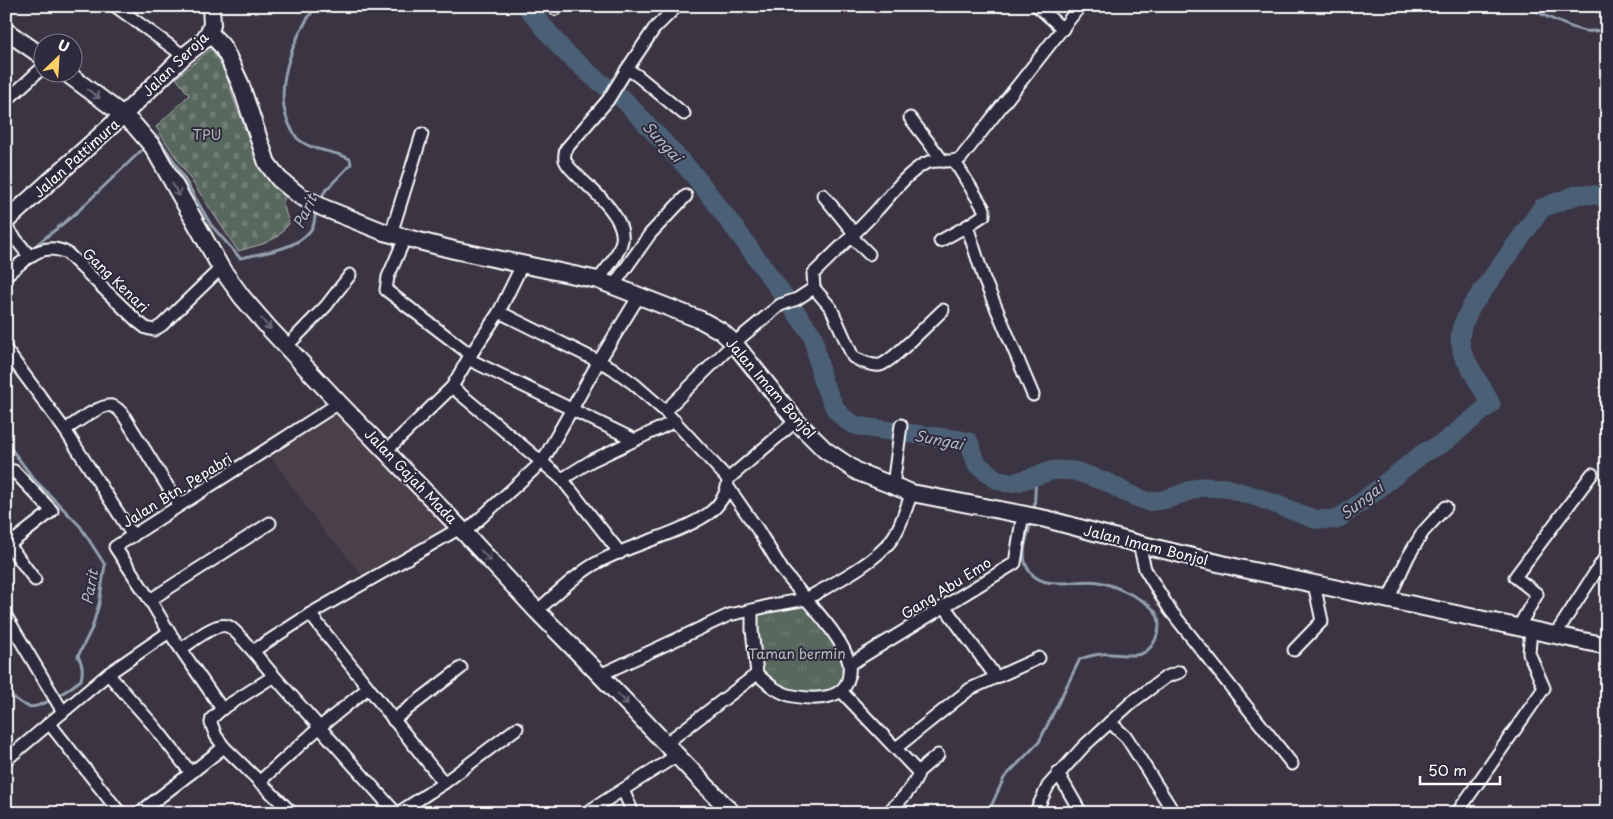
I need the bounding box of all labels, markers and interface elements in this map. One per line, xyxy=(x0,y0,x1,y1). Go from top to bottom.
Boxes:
street label: Jalan Seroja xyxy=(137,27,213,101)
north arrow xyxy=(32,32,82,82)
text: U xyxy=(54,34,73,58)
one-way arrow xyxy=(87,89,101,99)
street label: Jalan Pattimura xyxy=(29,113,124,202)
water label: Sungai xyxy=(638,115,690,169)
park label: TPU xyxy=(193,124,221,145)
one-way arrow xyxy=(171,182,181,197)
water label: Parit xyxy=(286,189,323,232)
street label: Gang Kenari xyxy=(78,243,154,317)
one-way arrow xyxy=(260,318,272,331)
street label: Jalan Imam Bonjol xyxy=(721,333,821,443)
water label: Sungai xyxy=(913,423,968,456)
street label: Jalan Gajah Mada xyxy=(360,424,462,528)
street label: Jalan Btn. Pepabri xyxy=(118,448,236,532)
water label: Sungai xyxy=(1335,474,1390,524)
street label: Jalan Imam Bonjol xyxy=(1082,519,1210,571)
one-way arrow xyxy=(480,550,492,563)
street label: Gang Abu Emo xyxy=(897,552,995,624)
water label: Parit xyxy=(75,566,104,606)
park label: Taman bermin xyxy=(748,643,846,664)
one-way arrow xyxy=(617,693,629,705)
scale bar xyxy=(1420,754,1500,786)
text: 50 m xyxy=(1428,758,1467,781)

